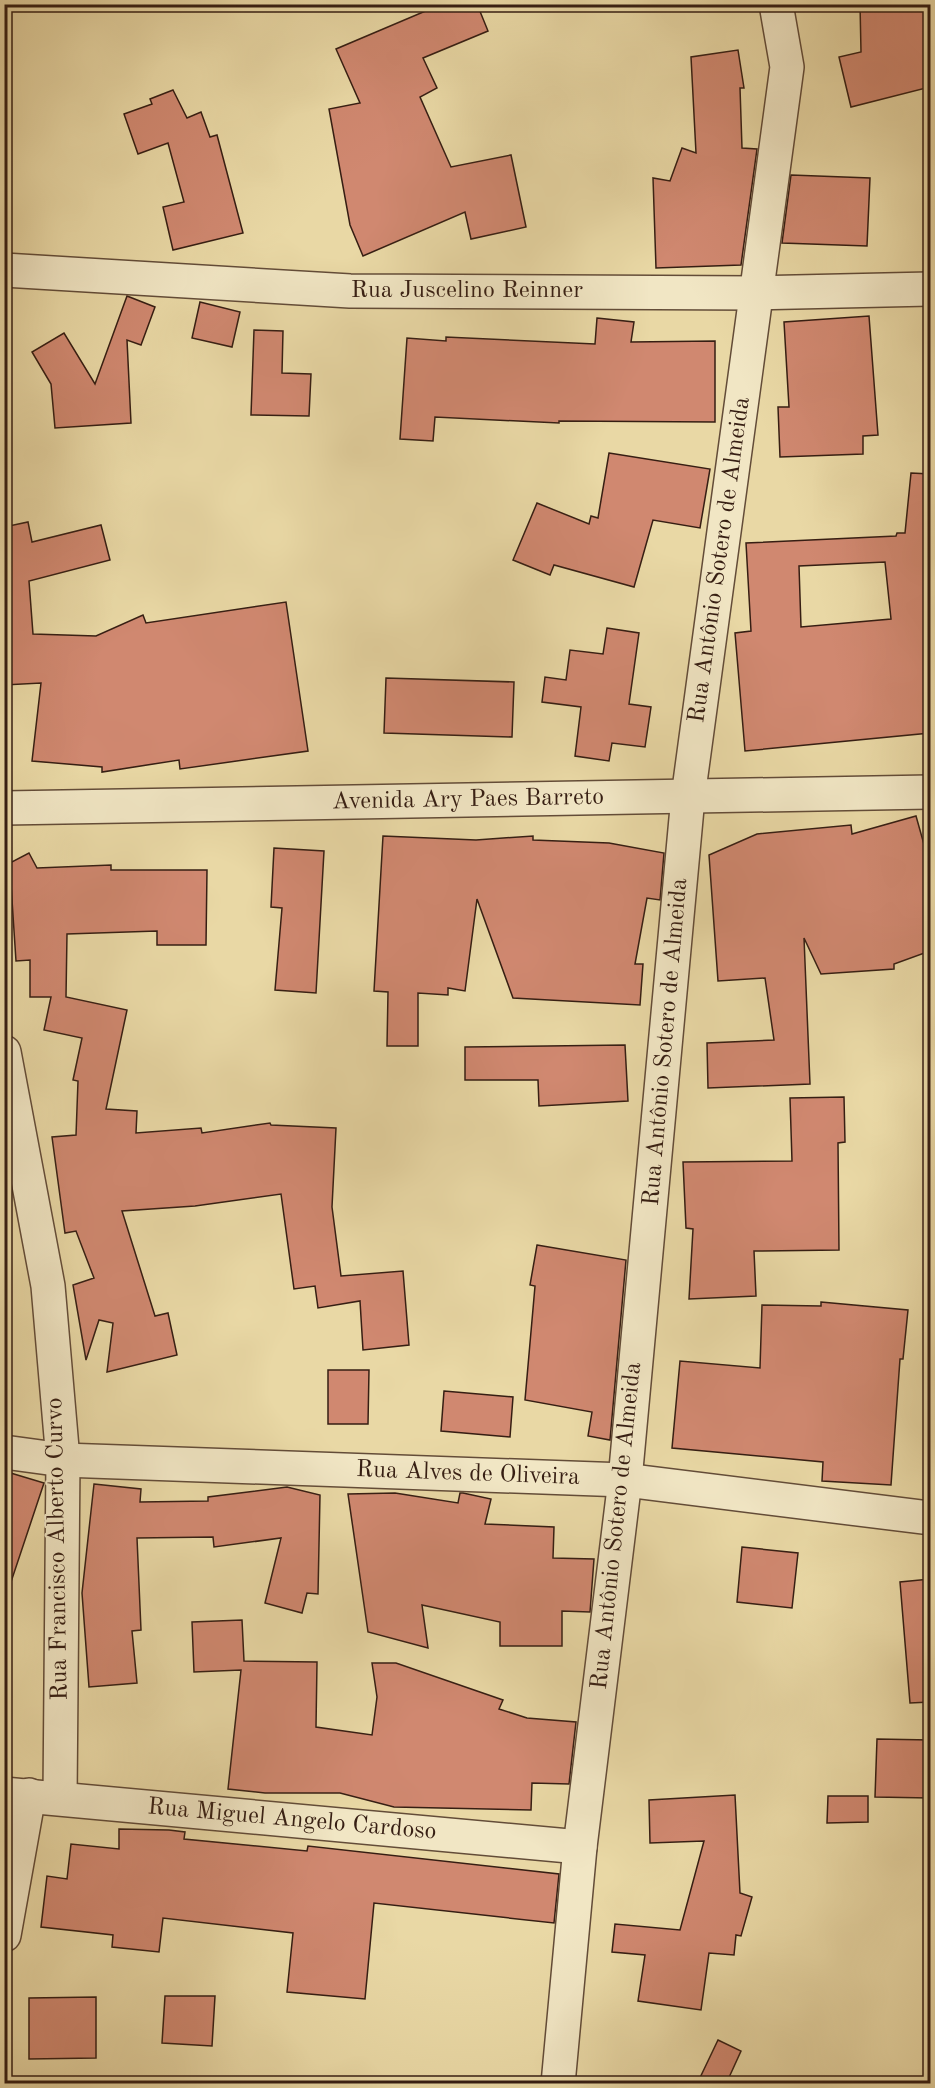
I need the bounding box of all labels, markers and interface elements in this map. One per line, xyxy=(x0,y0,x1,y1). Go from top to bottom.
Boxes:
street label: Rua Juscelino Reinner xyxy=(351,279,583,303)
street label: Rua Antônio Sotero de Almeida xyxy=(685,395,755,725)
street label: Avenida Ary Paes Barreto xyxy=(332,786,604,814)
street label: Rua Antônio Sotero de Almeida xyxy=(640,877,692,1207)
street label: Rua Antônio Sotero de Almeida xyxy=(588,1361,646,1691)
street label: Rua Francisco Alberto Curvo xyxy=(43,1397,73,1701)
street label: Rua Alves de Oliveira xyxy=(356,1458,580,1490)
street label: Rua Miguel Angelo Cardoso xyxy=(146,1795,438,1845)

